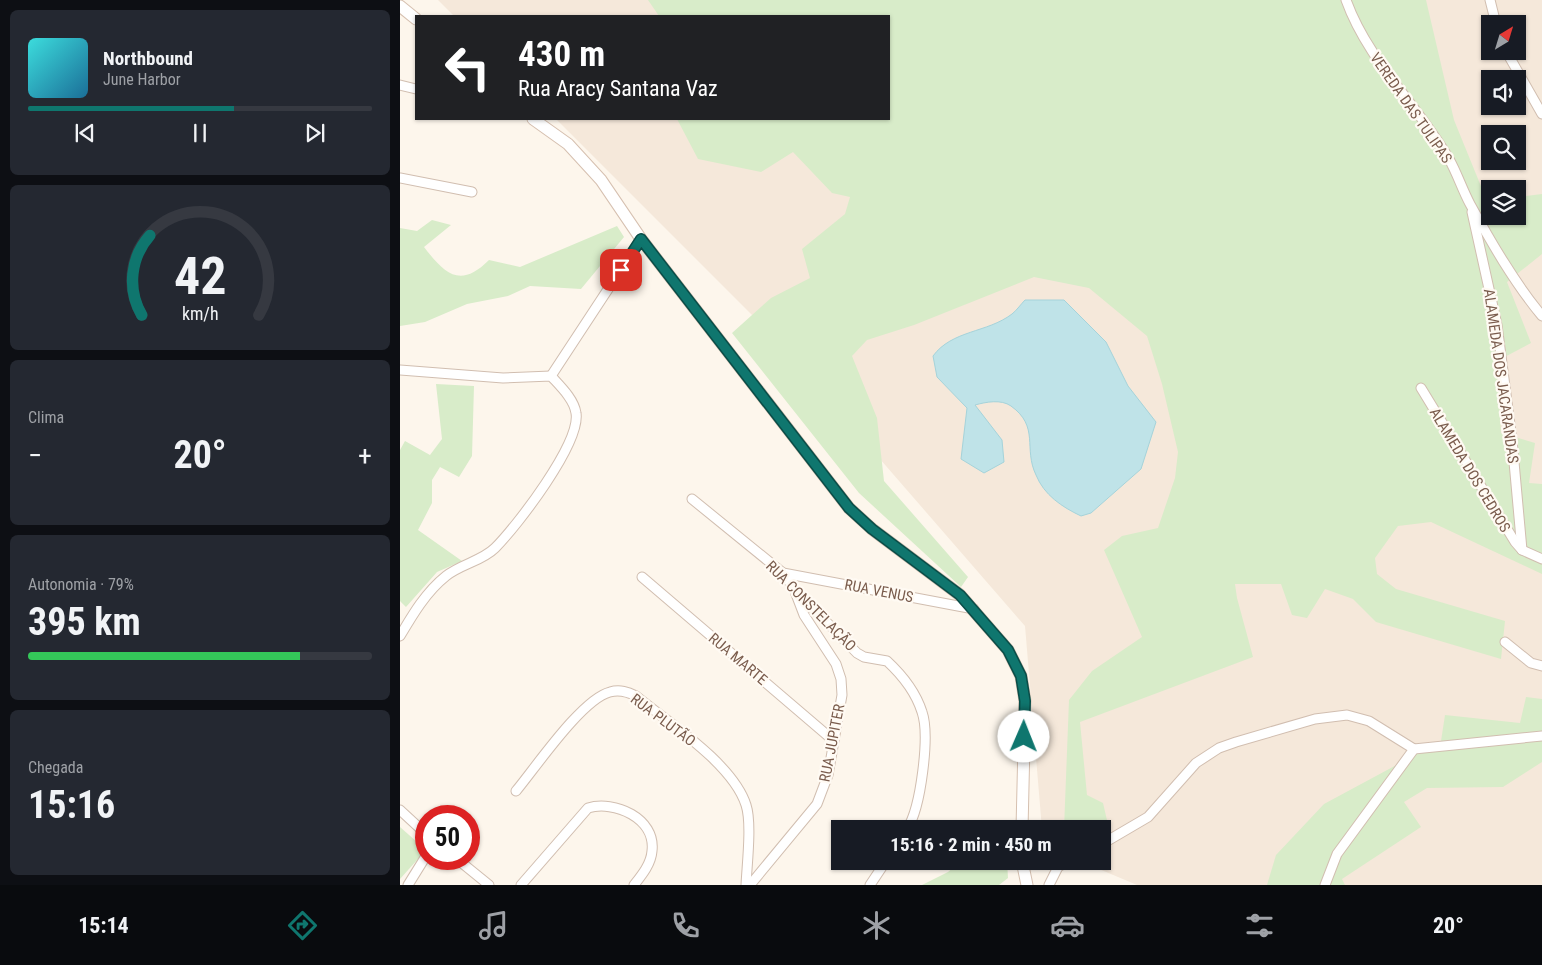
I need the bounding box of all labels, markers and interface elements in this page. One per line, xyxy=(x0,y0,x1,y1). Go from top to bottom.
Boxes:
north arrow xyxy=(1481,15,1526,60)
map controls xyxy=(1481,15,1526,225)
text: 430 m xyxy=(518,34,605,75)
icon: left xyxy=(435,35,500,100)
text: Northbound xyxy=(103,47,193,70)
street label: VEREDA DAS TULIPAS xyxy=(1366,49,1456,167)
text: June Harbor xyxy=(103,70,181,89)
button: sound xyxy=(1481,70,1526,115)
text: Rua Aracy Santana Vaz xyxy=(518,76,718,101)
icon: previous xyxy=(71,119,99,147)
icon: pause xyxy=(186,119,214,147)
icon: next xyxy=(301,119,329,147)
button: search xyxy=(1481,125,1526,170)
button: layers xyxy=(1481,180,1526,225)
text: 42 xyxy=(174,246,226,307)
pin xyxy=(600,249,642,291)
icon: arrive xyxy=(607,256,635,284)
street label: ALAMEDA DOS JACARANDAS xyxy=(1480,287,1522,465)
text: km/h xyxy=(182,303,218,324)
street label: ALAMEDA DOS CEDROS xyxy=(1426,405,1514,536)
text: Clima xyxy=(28,408,64,427)
text: 20° xyxy=(173,433,227,477)
text: − xyxy=(28,439,42,472)
text: + xyxy=(358,439,372,472)
street label: RUA CONSTELAÇÃO xyxy=(762,557,860,655)
text: Autonomia · 79% xyxy=(28,575,134,594)
street label: RUA VENUS xyxy=(843,576,915,607)
text: 395 km xyxy=(28,600,141,644)
street label: RUA MARTE xyxy=(705,629,771,689)
street label: RUA PLUTÃO xyxy=(627,690,699,750)
street label: RUA JUPITER xyxy=(816,702,848,784)
position arrow xyxy=(997,710,1049,762)
text: Chegada xyxy=(28,758,83,777)
text: 15:16 xyxy=(28,783,115,827)
speed limit sign: 50 xyxy=(415,805,480,870)
text: 15:16 · 2 min · 450 m xyxy=(890,833,1052,856)
icon: directions xyxy=(285,908,320,943)
icon: music xyxy=(476,908,511,943)
icon: phone xyxy=(668,908,703,943)
icon: climate xyxy=(859,908,894,943)
icon: car xyxy=(1050,908,1085,943)
icon: filters xyxy=(1242,908,1277,943)
text: 15:14 xyxy=(78,913,129,938)
text: 20° xyxy=(1433,913,1464,938)

